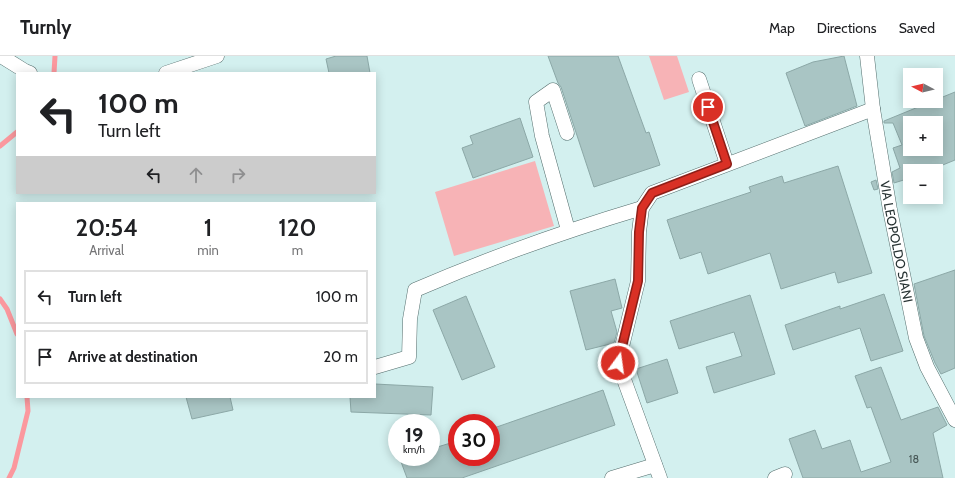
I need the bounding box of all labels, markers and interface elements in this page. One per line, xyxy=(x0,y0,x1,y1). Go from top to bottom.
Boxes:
text: Turnly xyxy=(20,16,71,39)
text: Map xyxy=(769,19,795,37)
text: Directions xyxy=(817,19,877,37)
text: Saved xyxy=(899,19,935,37)
north arrow xyxy=(903,68,943,108)
map controls xyxy=(903,68,943,204)
text: 100 m xyxy=(98,86,179,120)
icon: left xyxy=(32,88,84,140)
pin xyxy=(691,90,725,124)
icon: arrive xyxy=(697,96,719,118)
button: + xyxy=(903,116,943,156)
text: Turn left xyxy=(98,120,161,142)
icon: left xyxy=(143,164,165,186)
icon: ahead xyxy=(185,164,207,186)
icon: right xyxy=(227,164,249,186)
button: − xyxy=(903,164,943,204)
street label: VIA LEOPOLDO SIANI xyxy=(877,180,917,304)
text: 20:54 xyxy=(76,213,138,242)
text: 1 xyxy=(204,213,212,242)
text: 120 xyxy=(278,213,316,242)
text: Arrival xyxy=(89,242,124,258)
text: min xyxy=(197,242,219,258)
text: m xyxy=(292,242,303,258)
icon: left xyxy=(34,286,56,308)
text: Turn left xyxy=(68,288,122,306)
text: 100 m xyxy=(316,288,358,306)
position arrow xyxy=(597,342,639,384)
icon: arrive xyxy=(34,346,56,368)
text: Arrive at destination xyxy=(68,348,198,366)
text: 20 m xyxy=(323,348,358,366)
speed limit sign: 30 xyxy=(448,414,500,466)
text: 19 xyxy=(405,423,423,447)
text: km/h xyxy=(403,443,425,456)
house number: 18 xyxy=(909,452,919,466)

